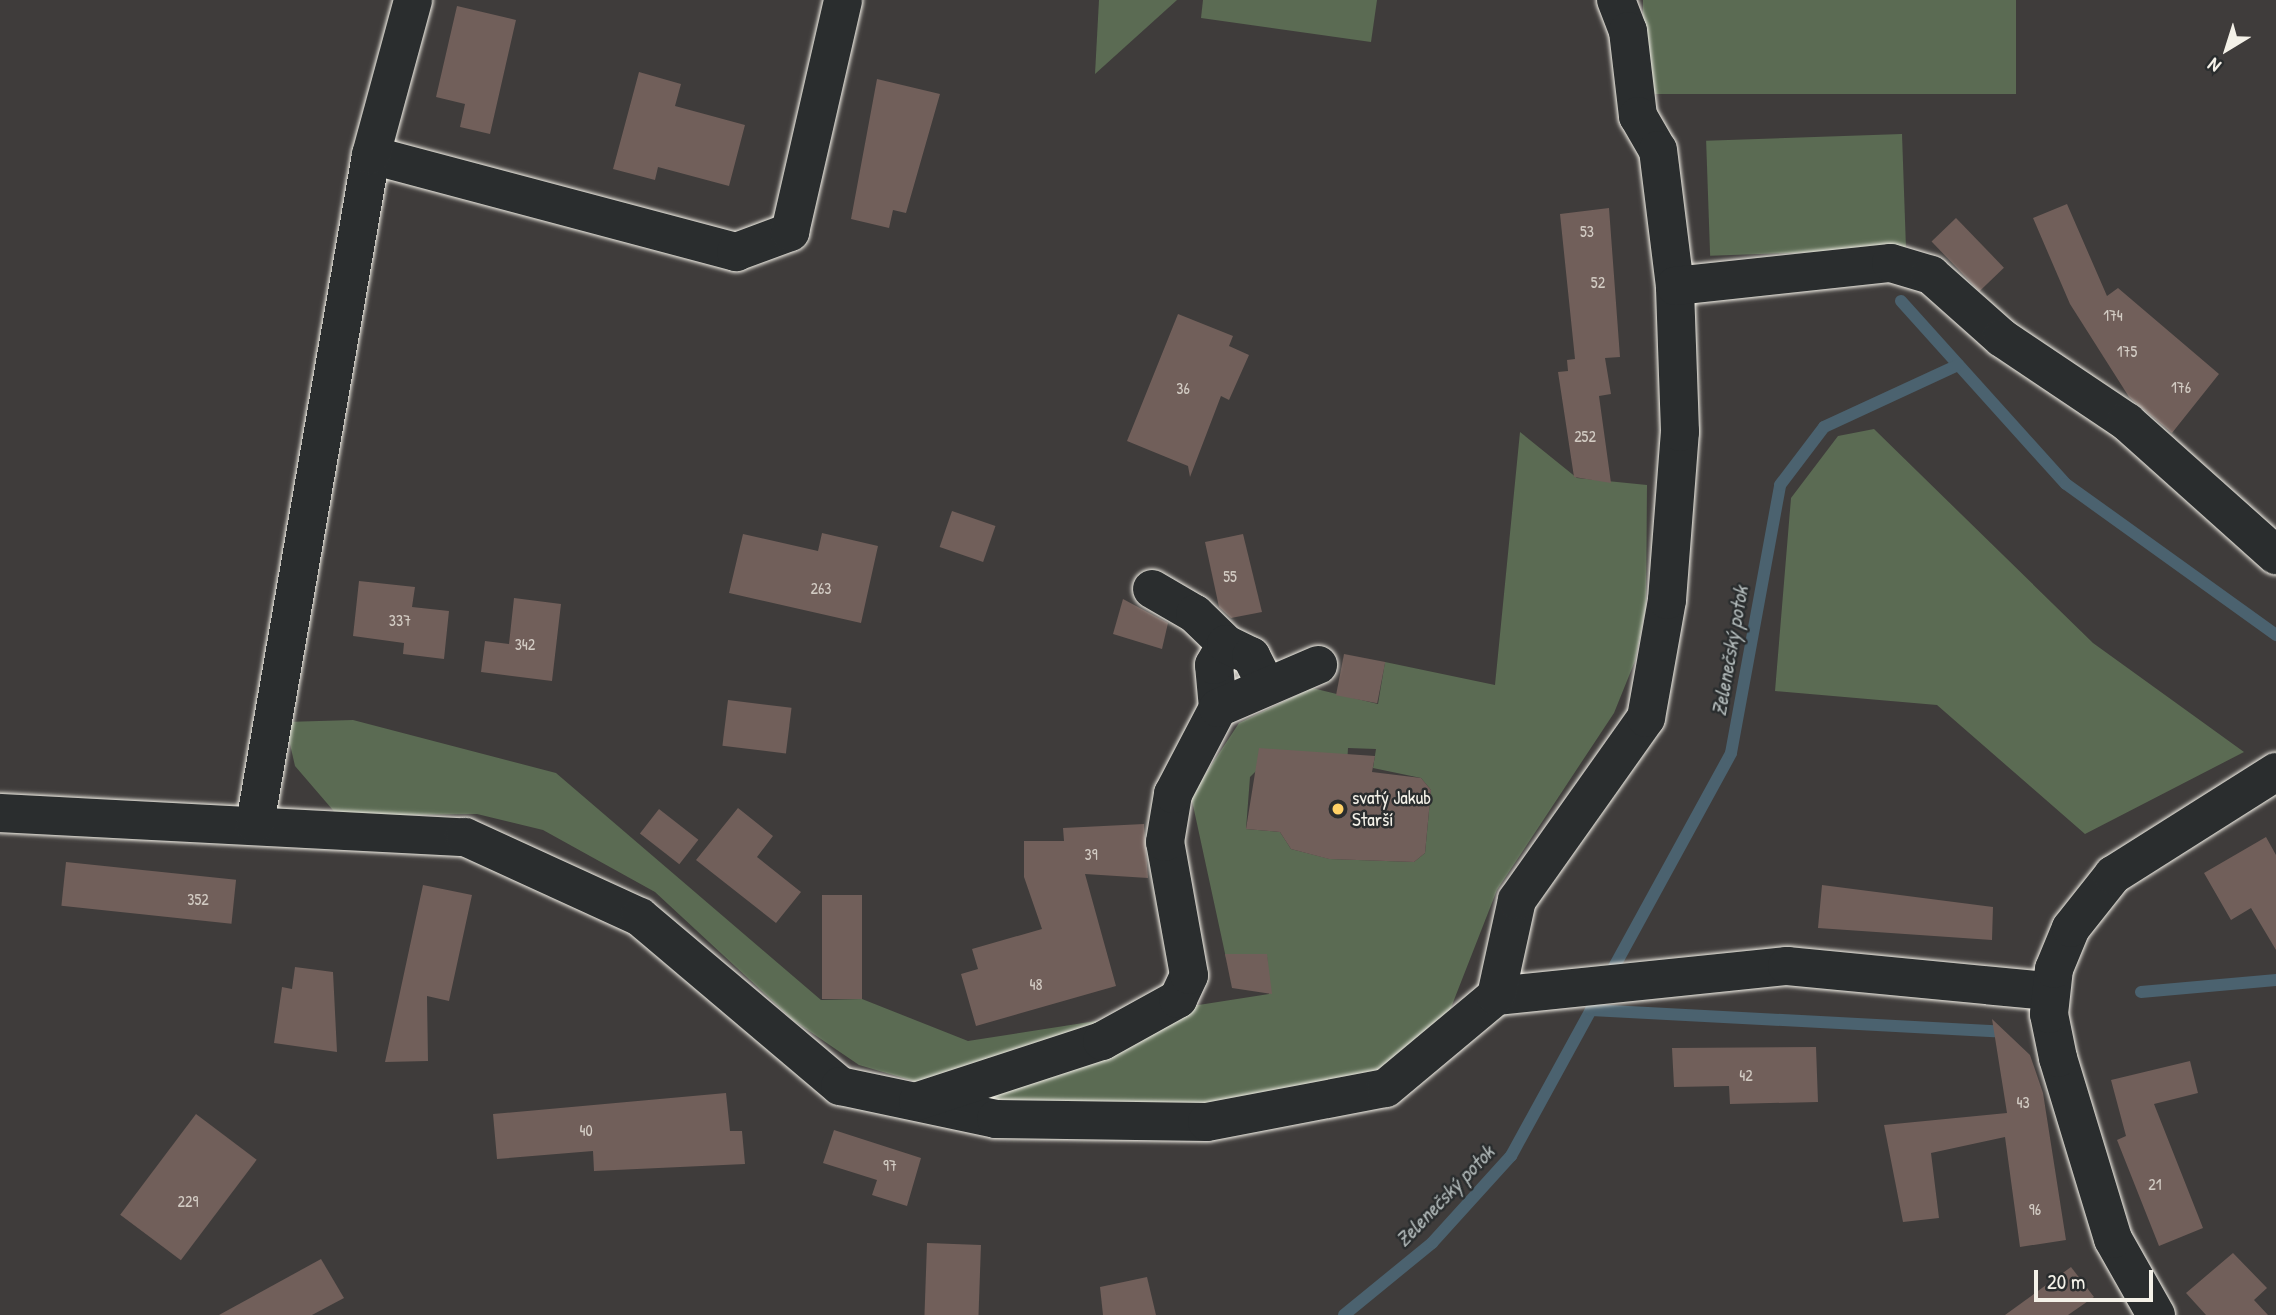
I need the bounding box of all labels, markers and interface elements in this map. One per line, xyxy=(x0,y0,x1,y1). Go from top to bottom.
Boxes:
north arrow xyxy=(2192,14,2262,84)
text: N xyxy=(2202,52,2226,79)
house number: 53 xyxy=(1580,221,1594,241)
house number: 52 xyxy=(1591,272,1605,292)
house number: 174 xyxy=(2103,305,2123,325)
house number: 175 xyxy=(2117,341,2137,361)
house number: 176 xyxy=(2171,377,2191,397)
house number: 36 xyxy=(1176,378,1190,398)
house number: 252 xyxy=(1574,426,1596,446)
house number: 55 xyxy=(1223,566,1237,586)
house number: 263 xyxy=(810,578,832,598)
water label: Zelenečský potok xyxy=(1706,584,1754,718)
house number: 337 xyxy=(389,610,411,630)
house number: 342 xyxy=(515,634,535,654)
place label: svatý Jakub Starší xyxy=(1352,787,1431,831)
marker: svatý Jakub Starší xyxy=(1330,801,1346,817)
house number: 39 xyxy=(1084,844,1098,864)
house number: 352 xyxy=(187,889,209,909)
house number: 48 xyxy=(1030,974,1042,994)
house number: 42 xyxy=(1739,1065,1753,1085)
house number: 43 xyxy=(2016,1092,2030,1112)
house number: 40 xyxy=(579,1120,593,1140)
water label: Zelenečský potok xyxy=(1390,1140,1500,1252)
house number: 97 xyxy=(883,1155,897,1175)
house number: 21 xyxy=(2148,1174,2162,1194)
house number: 229 xyxy=(178,1191,198,1211)
house number: 96 xyxy=(2029,1199,2041,1219)
scale bar xyxy=(2038,1256,2157,1300)
text: 20 m xyxy=(2047,1267,2085,1296)

